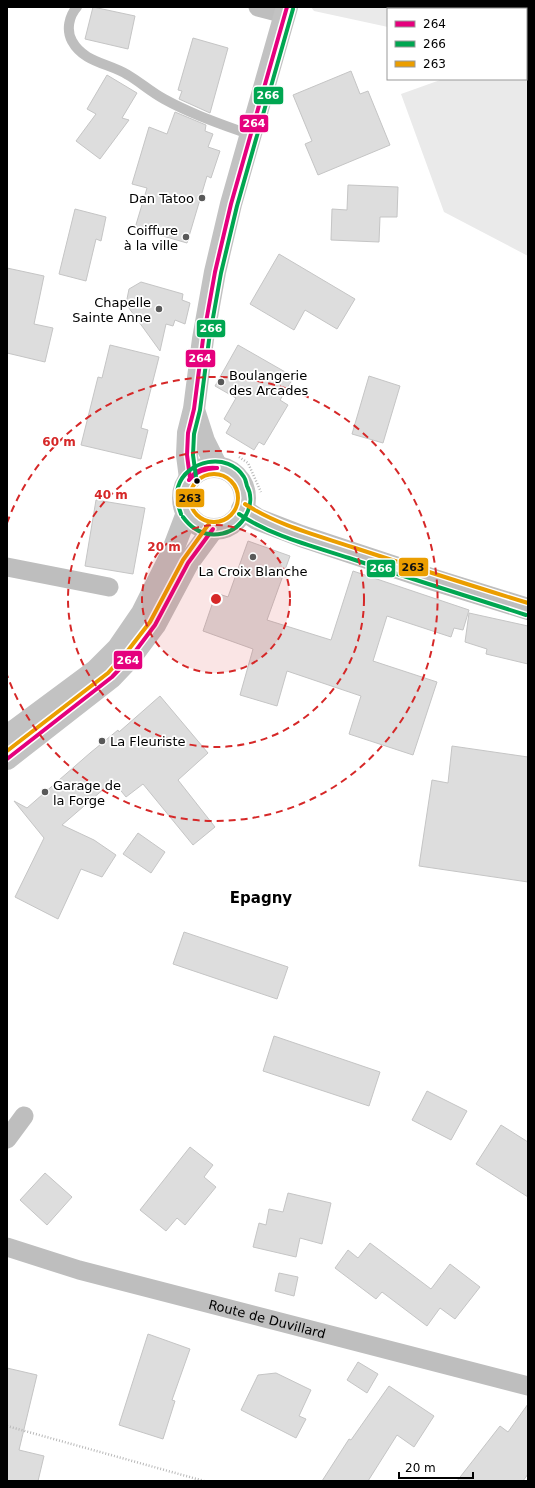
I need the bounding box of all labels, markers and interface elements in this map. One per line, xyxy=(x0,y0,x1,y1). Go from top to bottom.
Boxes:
legend xyxy=(387,8,527,80)
text: 264 xyxy=(423,17,446,31)
text: 266 xyxy=(423,37,446,51)
text: 263 xyxy=(423,57,446,71)
line badge: 266 xyxy=(253,86,284,105)
text: 266 xyxy=(257,89,280,102)
line badge: 264 xyxy=(239,114,269,133)
text: 264 xyxy=(243,117,266,130)
place label: Dan Tatoo xyxy=(129,191,194,206)
marker: Dan Tatoo xyxy=(197,193,207,203)
place label: Coiffure à la ville xyxy=(124,223,178,253)
marker: Coiffure à la ville xyxy=(181,232,191,242)
place label: Chapelle Sainte Anne xyxy=(72,295,151,325)
marker: Chapelle Sainte Anne xyxy=(154,304,164,314)
line badge: 266 xyxy=(196,319,226,338)
text: 266 xyxy=(200,322,223,335)
line badge: 264 xyxy=(185,349,216,368)
text: 264 xyxy=(189,352,212,365)
place label: Boulangerie des Arcades xyxy=(229,368,308,398)
marker: Boulangerie des Arcades xyxy=(216,377,226,387)
text: 60 m xyxy=(42,435,76,449)
unlabelled marker xyxy=(192,476,202,486)
text: 40 m xyxy=(94,488,128,502)
line badge: 263 xyxy=(175,488,205,508)
text: 263 xyxy=(179,492,201,505)
text: 20 m xyxy=(147,540,181,554)
marker: La Croix Blanche xyxy=(248,552,258,562)
line badge: 263 xyxy=(398,557,429,577)
line badge: 266 xyxy=(366,559,396,578)
text: 263 xyxy=(402,561,424,574)
text: 266 xyxy=(370,562,393,575)
place label: La Croix Blanche xyxy=(199,564,308,579)
centre of rings xyxy=(209,592,223,606)
line badge: 264 xyxy=(113,650,143,670)
text: 264 xyxy=(117,654,140,667)
place label: La Fleuriste xyxy=(110,734,186,749)
marker: La Fleuriste xyxy=(97,736,107,746)
place label: Garage de la Forge xyxy=(53,778,121,808)
marker: Garage de la Forge xyxy=(40,787,50,797)
district label: Epagny xyxy=(230,889,292,907)
street label: Route de Duvillard xyxy=(207,1297,327,1341)
scale bar xyxy=(399,1454,473,1480)
text: 20 m xyxy=(405,1461,436,1475)

